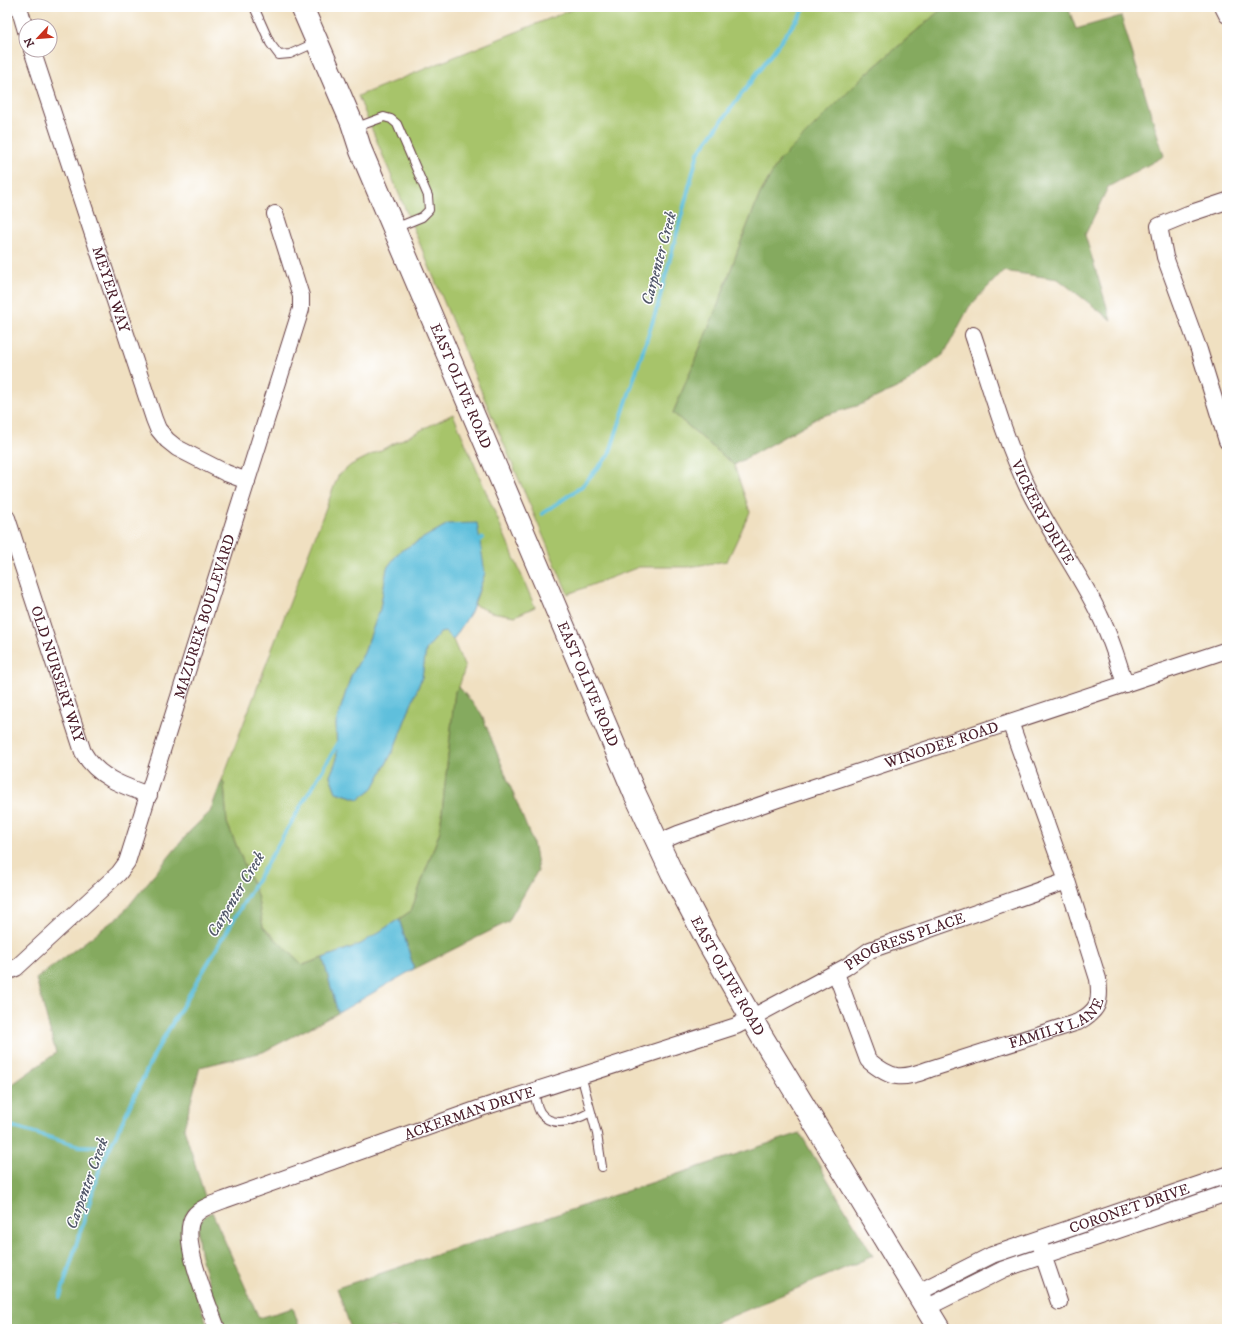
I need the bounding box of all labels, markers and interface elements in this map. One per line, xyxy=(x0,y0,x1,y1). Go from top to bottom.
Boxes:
north arrow xyxy=(18,18,58,58)
text: N xyxy=(22,35,38,49)
water label: Carpenter Creek xyxy=(637,209,681,307)
street label: MEYER WAY xyxy=(88,244,134,336)
street label: EAST OLIVE ROAD xyxy=(425,320,496,452)
street label: VICKERY DRIVE xyxy=(1006,456,1079,569)
street label: MAZUREK BOULEVARD xyxy=(170,532,240,701)
street label: OLD NURSERY WAY xyxy=(26,603,88,745)
street label: EAST OLIVE ROAD xyxy=(553,618,623,750)
street label: WINODEE ROAD xyxy=(881,717,1001,773)
water label: Carpenter Creek xyxy=(203,848,269,941)
street label: PROGRESS PLACE xyxy=(841,908,968,975)
street label: EAST OLIVE ROAD xyxy=(686,913,769,1040)
street label: FAMILY LANE xyxy=(1007,995,1109,1053)
street label: ACKERMAN DRIVE xyxy=(402,1082,538,1145)
water label: Carpenter Creek xyxy=(61,1134,113,1232)
street label: CORONET DRIVE xyxy=(1067,1179,1192,1238)

